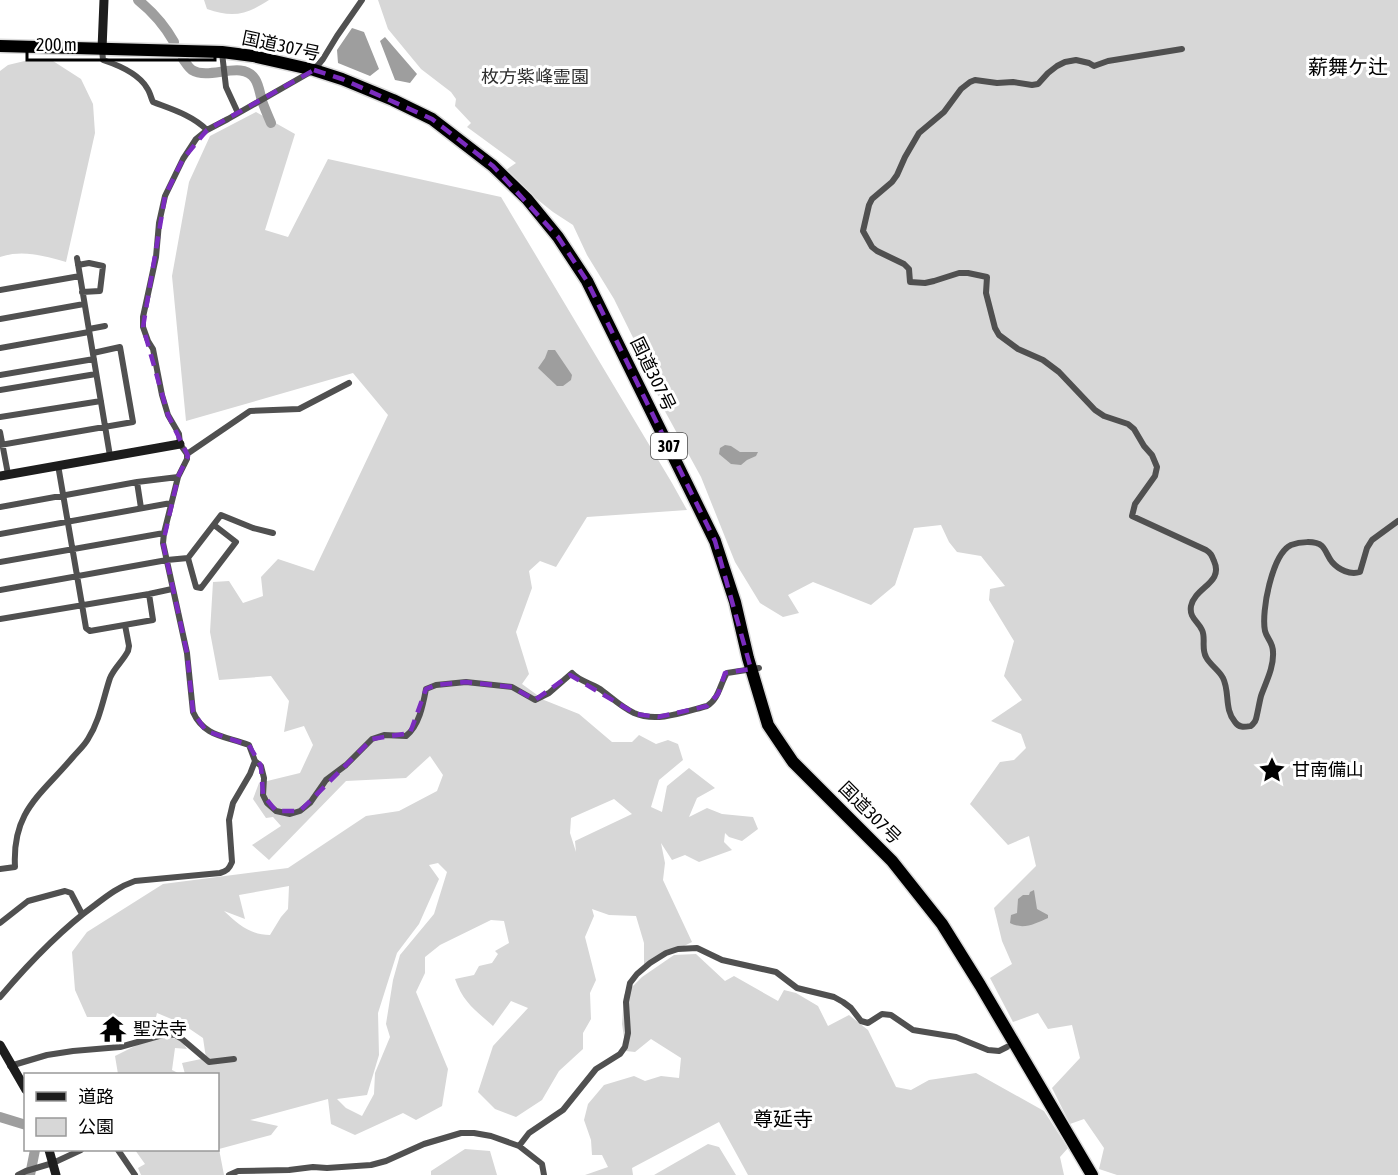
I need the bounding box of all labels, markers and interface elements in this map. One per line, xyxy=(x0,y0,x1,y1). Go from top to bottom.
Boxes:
scale bar xyxy=(27,24,214,62)
street label: 国道307号 xyxy=(240,27,322,64)
text: 200 m xyxy=(36,34,77,55)
district label: 薪舞ケ辻 xyxy=(1308,55,1388,78)
park label: 枚方紫峰霊園 xyxy=(481,66,589,87)
street label: 国道307号 xyxy=(627,334,680,414)
road number: 307 xyxy=(651,433,687,459)
place icon: 甘南備山 xyxy=(1257,755,1287,785)
place label: 甘南備山 xyxy=(1292,759,1364,780)
street label: 国道307号 xyxy=(835,777,906,848)
temple icon: 聖法寺 xyxy=(98,1014,128,1044)
place label: 聖法寺 xyxy=(133,1018,187,1039)
legend xyxy=(24,1073,219,1151)
text: 道路 xyxy=(78,1086,114,1107)
district label: 尊延寺 xyxy=(753,1107,813,1130)
text: 公園 xyxy=(78,1116,114,1137)

